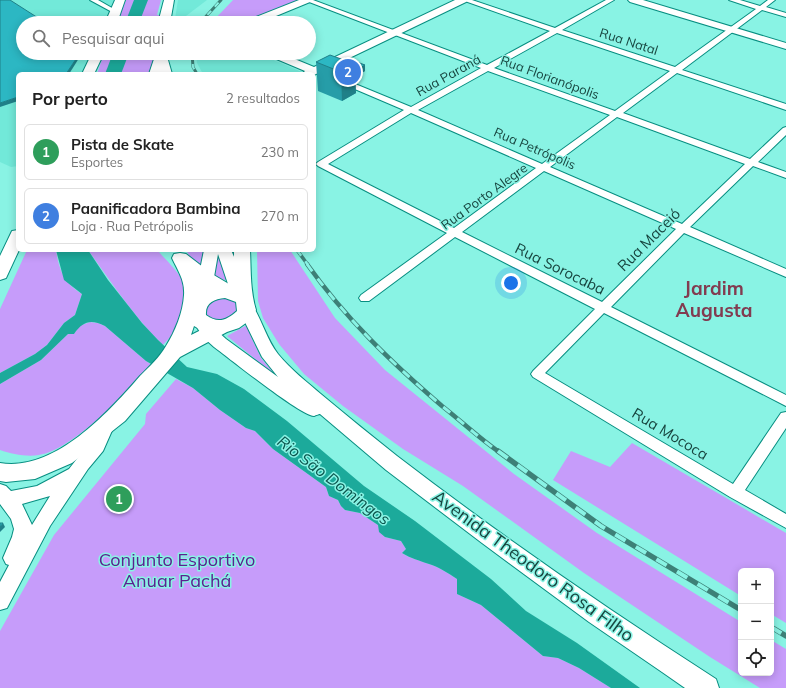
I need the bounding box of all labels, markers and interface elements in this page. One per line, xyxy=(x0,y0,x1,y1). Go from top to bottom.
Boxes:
search box xyxy=(16,16,316,60)
street label: Rua Natal xyxy=(598,24,660,58)
icon: search xyxy=(30,27,52,49)
text: Pesquisar aqui xyxy=(62,29,164,48)
street label: Rua Paraná xyxy=(413,51,483,99)
street label: Rua Florianópolis xyxy=(498,52,602,102)
pin: 2 xyxy=(335,57,361,87)
text: Por perto xyxy=(32,88,108,109)
text: 2 resultados xyxy=(226,90,300,106)
street label: Rua Petrópolis xyxy=(492,124,578,172)
text: Pista de Skate xyxy=(71,135,174,154)
text: 1 xyxy=(42,144,50,160)
text: 230 m xyxy=(261,144,299,160)
text: Esportes xyxy=(71,154,123,170)
street label: Rua Porto Alegre xyxy=(438,159,530,233)
text: Paanificadora Bambina xyxy=(71,199,241,218)
street label: Rua Maceió xyxy=(613,204,684,275)
text: 2 xyxy=(42,208,50,224)
text: 270 m xyxy=(261,208,299,224)
text: Loja · Rua Petrópolis xyxy=(71,218,194,234)
street label: Rua Sorocaba xyxy=(512,239,608,299)
your location xyxy=(501,273,521,293)
district label: Jardim Augusta xyxy=(675,276,753,322)
street label: Rua Mococa xyxy=(629,403,712,464)
water label: Rio São Domingos xyxy=(274,431,394,529)
pin: 1 xyxy=(106,484,132,514)
street label: Avenida Theodoro Rosa Filho xyxy=(428,485,639,646)
park label: Conjunto Esportivo Anuar Pachá xyxy=(99,548,255,592)
map controls xyxy=(738,568,774,676)
button: + xyxy=(738,568,774,604)
button: − xyxy=(738,604,774,640)
button: locate xyxy=(738,640,774,676)

